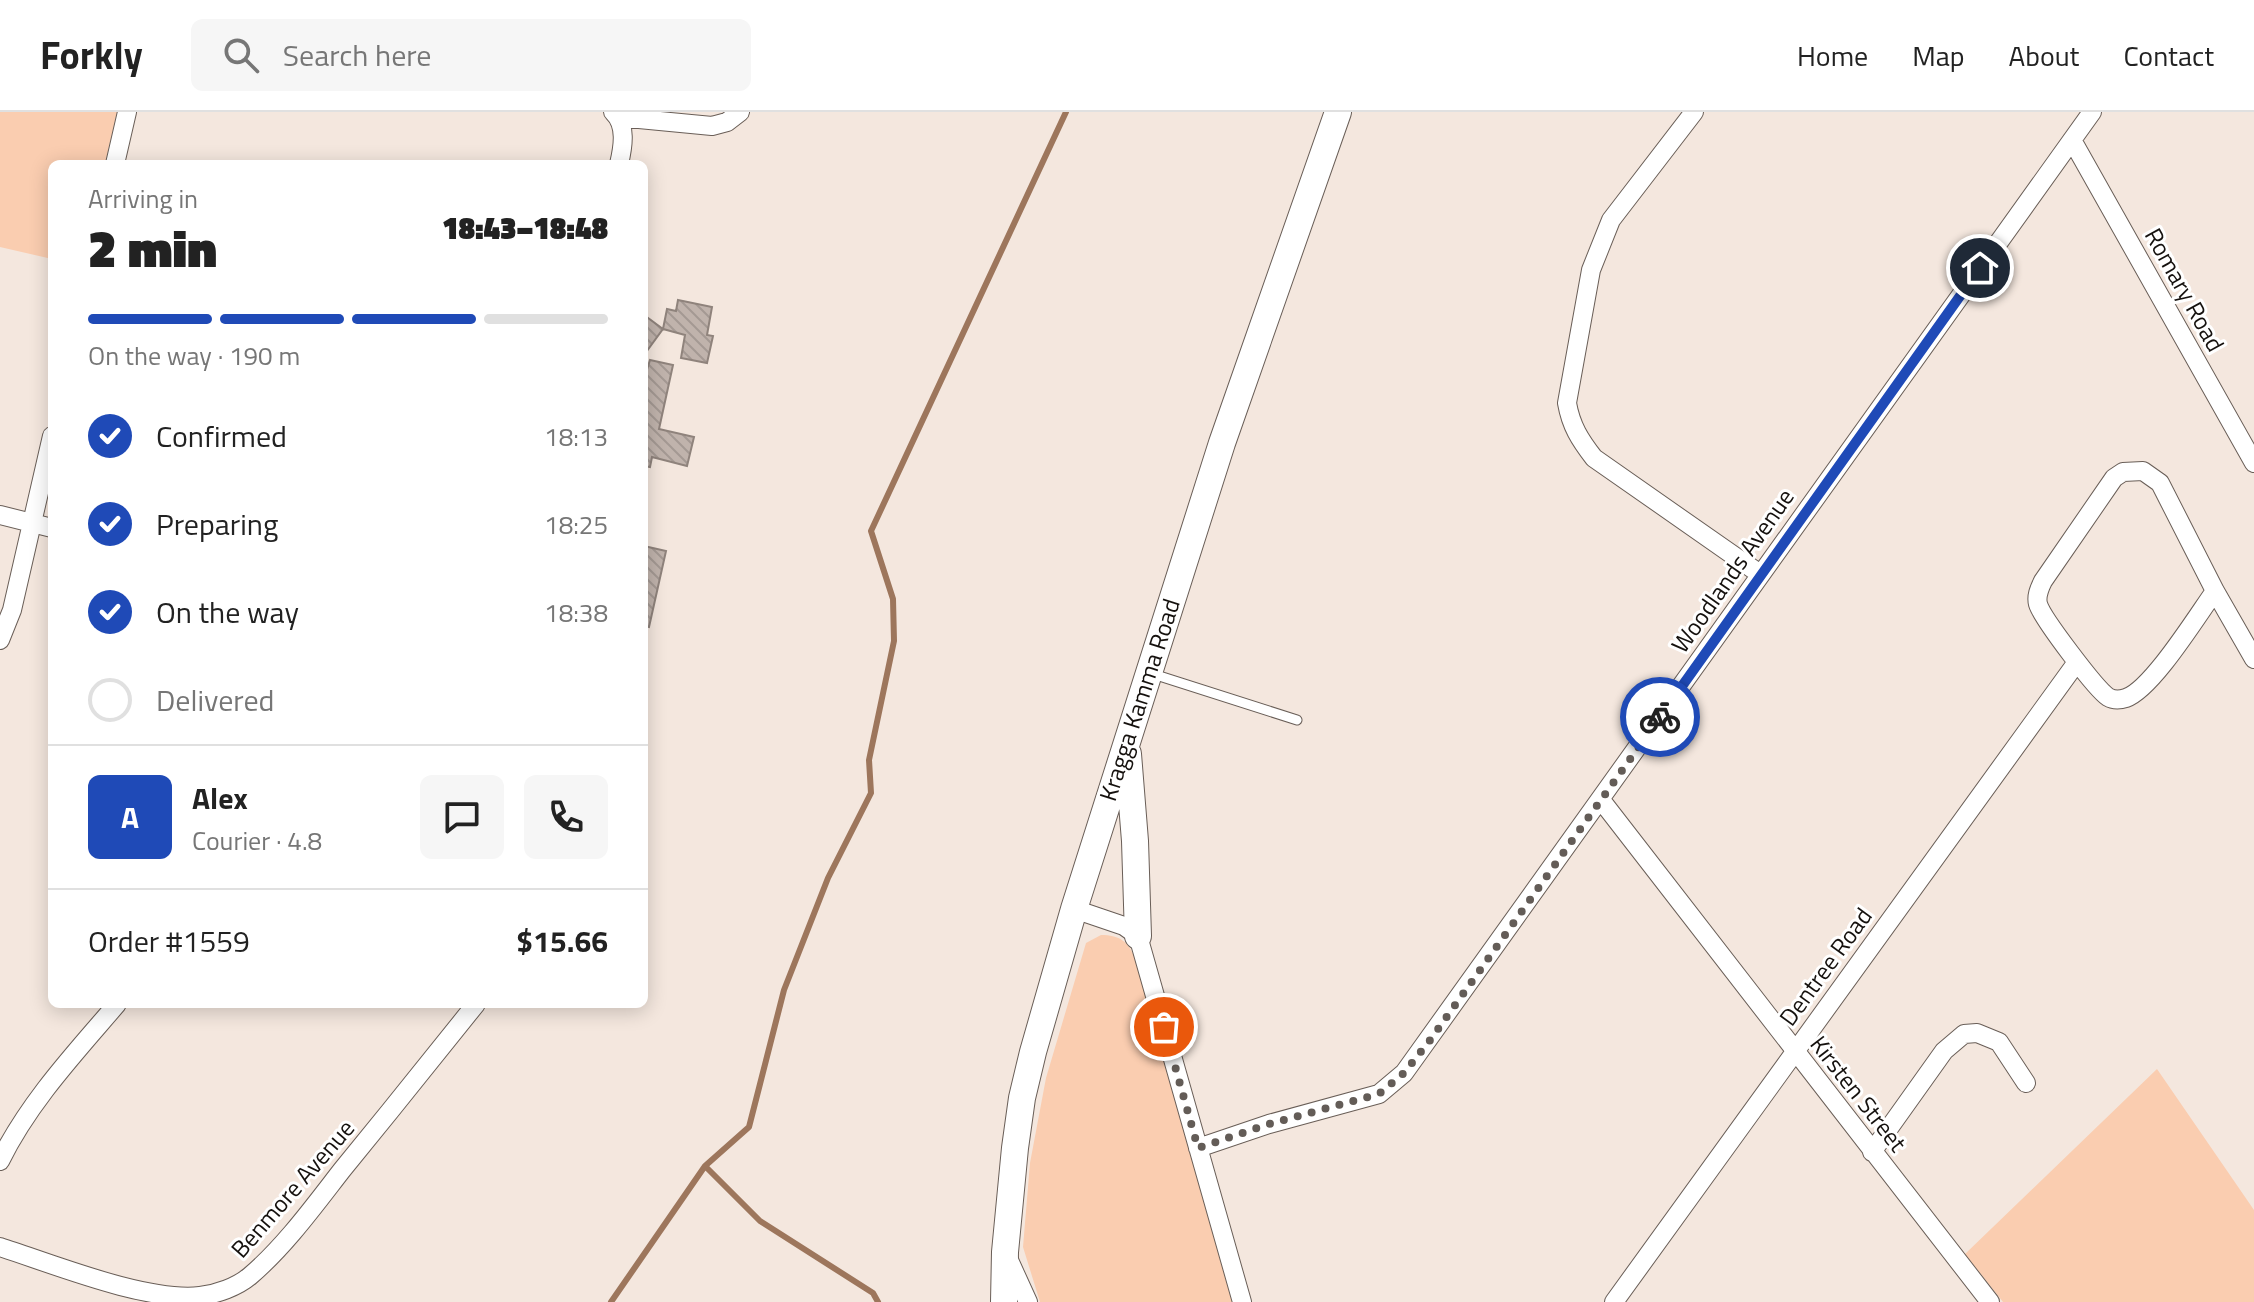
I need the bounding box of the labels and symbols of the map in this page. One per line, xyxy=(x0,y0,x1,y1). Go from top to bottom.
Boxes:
street label: Romary Road xyxy=(2136,221,2234,358)
pin xyxy=(1946,234,2014,302)
street label: Woodlands Avenue xyxy=(1662,481,1802,660)
street label: Kragga Kamma Road xyxy=(1089,594,1189,806)
courier xyxy=(1620,677,1700,757)
street label: Dentree Road xyxy=(1770,900,1880,1033)
pin xyxy=(1130,993,1198,1061)
street label: Kirsten Street xyxy=(1802,1028,1916,1160)
street label: Benmore Avenue xyxy=(222,1111,363,1265)

